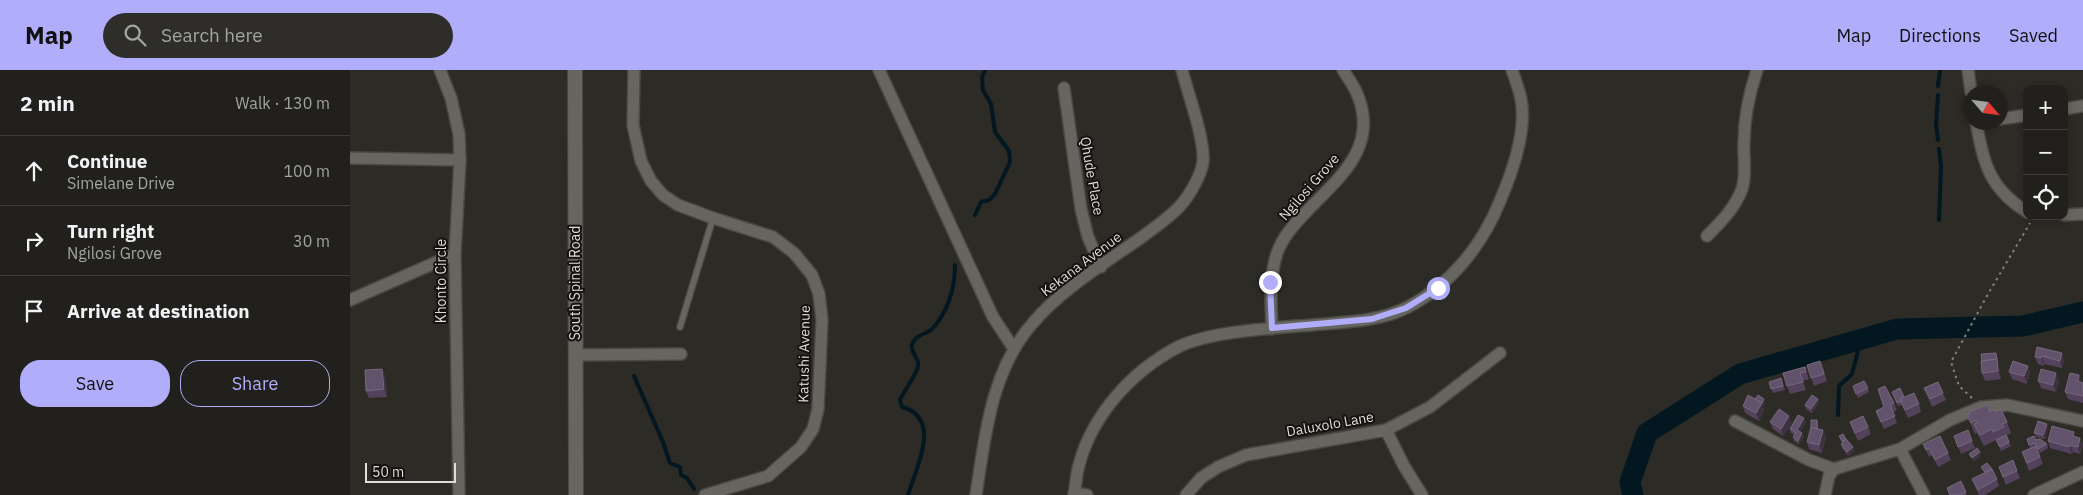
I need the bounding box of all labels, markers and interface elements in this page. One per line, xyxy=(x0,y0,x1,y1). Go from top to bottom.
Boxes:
search box xyxy=(103,13,453,58)
text: Map xyxy=(25,19,73,51)
icon: search xyxy=(121,21,149,49)
text: Search here xyxy=(161,23,263,47)
text: Map xyxy=(1836,24,1871,47)
text: Directions xyxy=(1899,24,1981,47)
text: Saved xyxy=(2009,24,2058,47)
north arrow xyxy=(1963,85,2008,130)
map controls xyxy=(2023,85,2068,220)
button: + xyxy=(2023,85,2068,130)
text: 2 min xyxy=(20,89,75,117)
text: Walk · 130 m xyxy=(235,93,330,113)
button: − xyxy=(2023,130,2068,175)
street label: Qhude Place xyxy=(1076,135,1108,217)
text: Continue xyxy=(67,149,147,173)
street label: Ngilosi Grove xyxy=(1275,150,1343,224)
icon: ahead xyxy=(20,157,48,185)
text: 100 m xyxy=(283,161,330,181)
text: Simelane Drive xyxy=(67,173,175,193)
button: locate xyxy=(2023,175,2068,220)
text: Turn right xyxy=(67,219,154,243)
street label: South Spinal Road xyxy=(566,226,584,340)
icon: right xyxy=(20,227,48,255)
street label: Kekana Avenue xyxy=(1037,228,1125,300)
text: 30 m xyxy=(293,231,330,251)
street label: Khonto Circle xyxy=(432,238,450,323)
text: Ngilosi Grove xyxy=(67,243,162,263)
route end xyxy=(1259,271,1282,294)
route start xyxy=(1427,277,1450,300)
icon: arrive xyxy=(20,297,48,325)
text: Arrive at destination xyxy=(67,299,250,323)
street label: Katushi Avenue xyxy=(794,305,814,403)
button: Save xyxy=(20,360,170,407)
button: Share xyxy=(180,360,330,407)
street label: Daluxolo Lane xyxy=(1285,407,1375,441)
scale bar xyxy=(365,460,456,483)
text: 50 m xyxy=(372,463,404,481)

